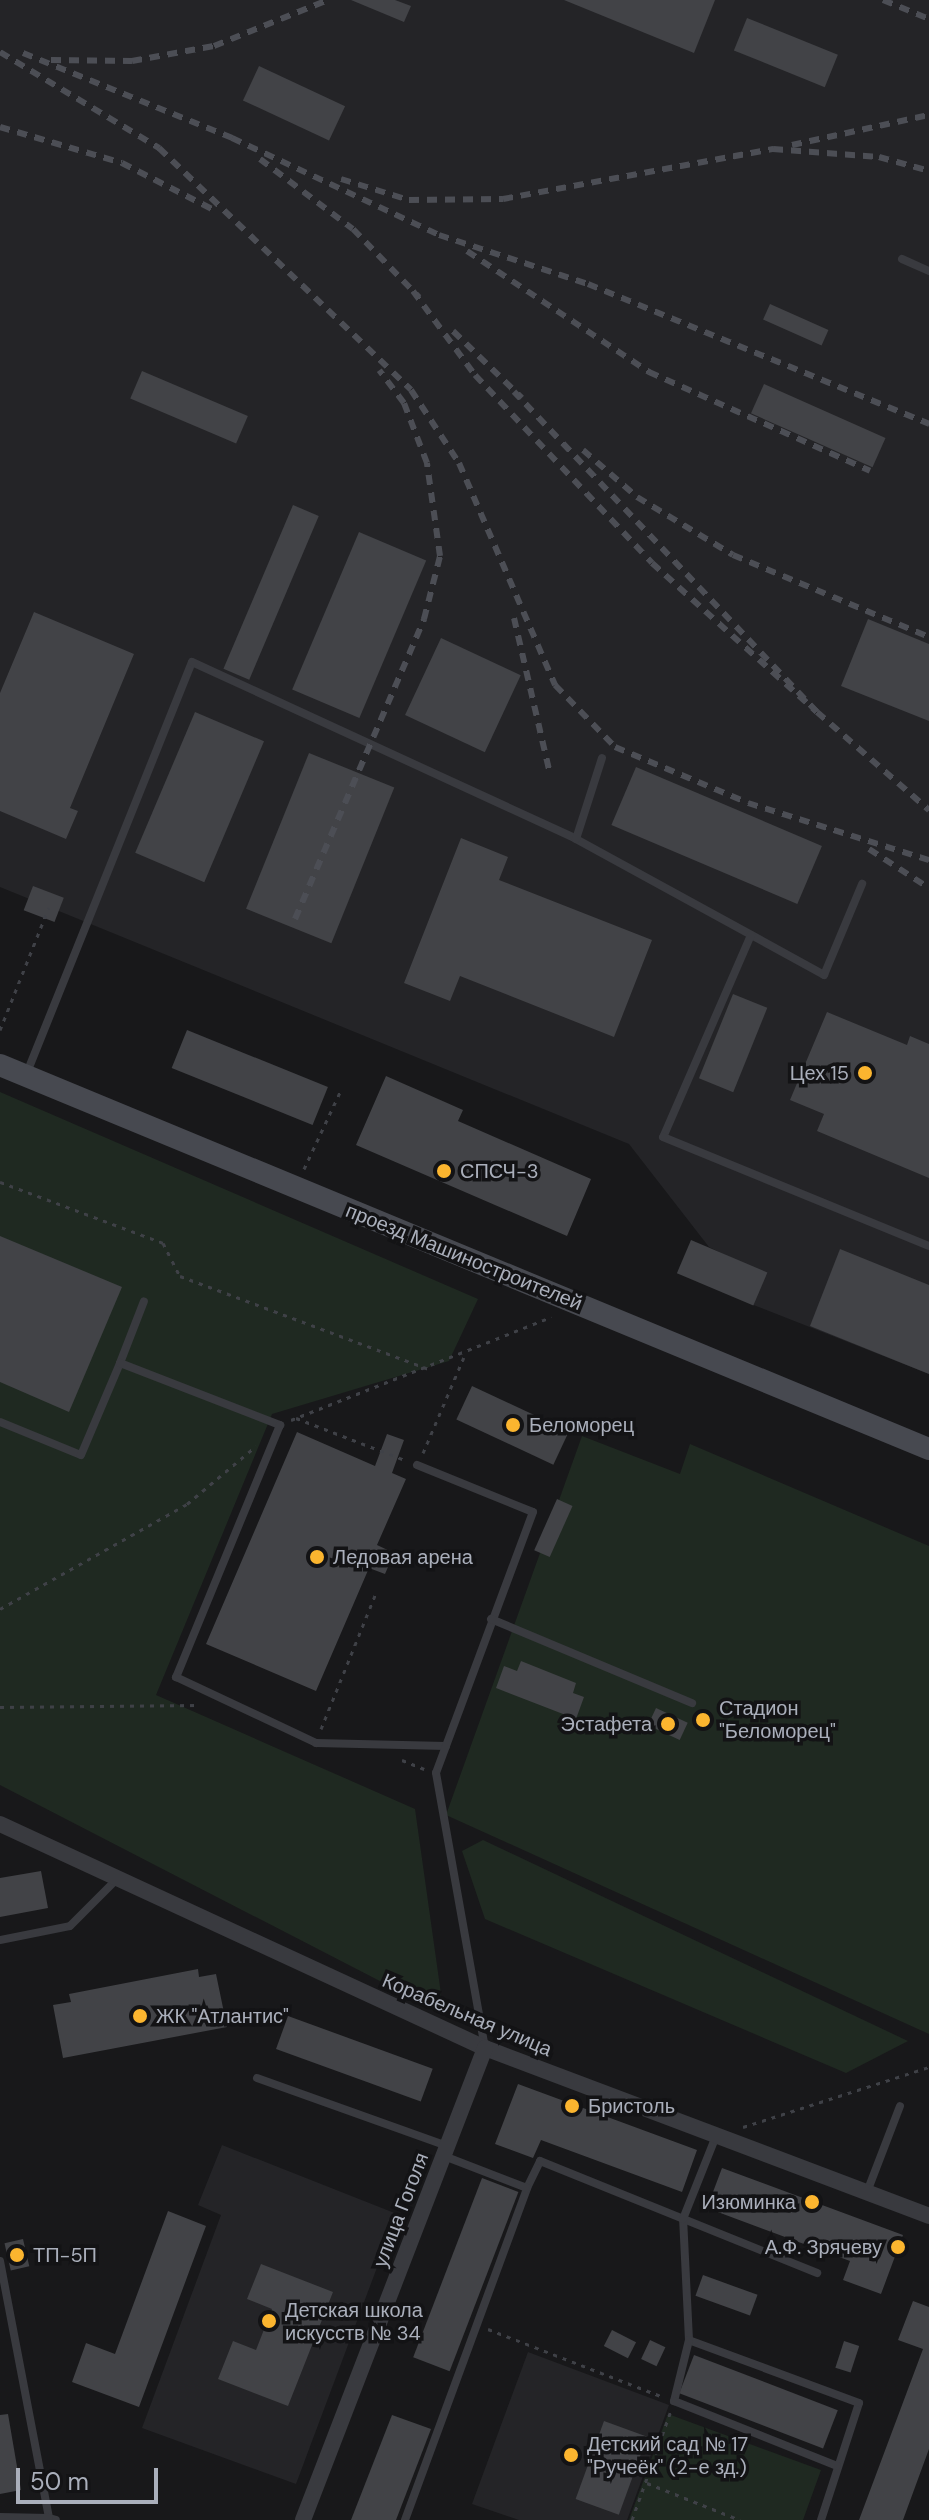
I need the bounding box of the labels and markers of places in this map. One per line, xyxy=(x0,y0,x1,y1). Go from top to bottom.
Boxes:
place label: Цех 15 xyxy=(790,1061,849,1085)
marker: Цех 15 xyxy=(856,1064,874,1082)
place label: СПСЧ-3 xyxy=(460,1159,539,1183)
marker: СПСЧ-3 xyxy=(435,1162,453,1180)
place label: Беломорец xyxy=(529,1413,634,1437)
marker: Беломорец xyxy=(504,1416,522,1434)
place label: Ледовая арена xyxy=(333,1545,473,1569)
marker: Ледовая арена xyxy=(308,1548,326,1566)
place label: Стадион "Беломорец" xyxy=(719,1696,836,1743)
marker: Стадион "Беломорец" xyxy=(694,1711,712,1729)
place label: Эстафета xyxy=(561,1712,652,1736)
marker: Эстафета xyxy=(659,1715,677,1733)
place label: ЖК "Атлантис" xyxy=(156,2004,289,2028)
marker: ЖК "Атлантис" xyxy=(131,2007,149,2025)
place label: Бристоль xyxy=(588,2094,675,2118)
marker: Бристоль xyxy=(563,2097,581,2115)
place label: Изюминка xyxy=(701,2190,796,2214)
marker: Изюминка xyxy=(803,2193,821,2211)
place label: А.Ф. Зрячеву xyxy=(765,2235,882,2259)
marker: А.Ф. Зрячеву xyxy=(889,2238,907,2256)
place label: ТП-5П xyxy=(33,2243,97,2267)
marker: ТП-5П xyxy=(8,2246,26,2264)
place label: Детская школа искусств № 34 xyxy=(285,2298,423,2345)
marker: Детская школа искусств № 34 xyxy=(260,2312,278,2330)
place label: Детский сад № 17 "Ручеёк" (2-е зд.) xyxy=(587,2432,748,2479)
marker: Детский сад № 17 "Ручеёк" (2-е зд.) xyxy=(562,2446,580,2464)

